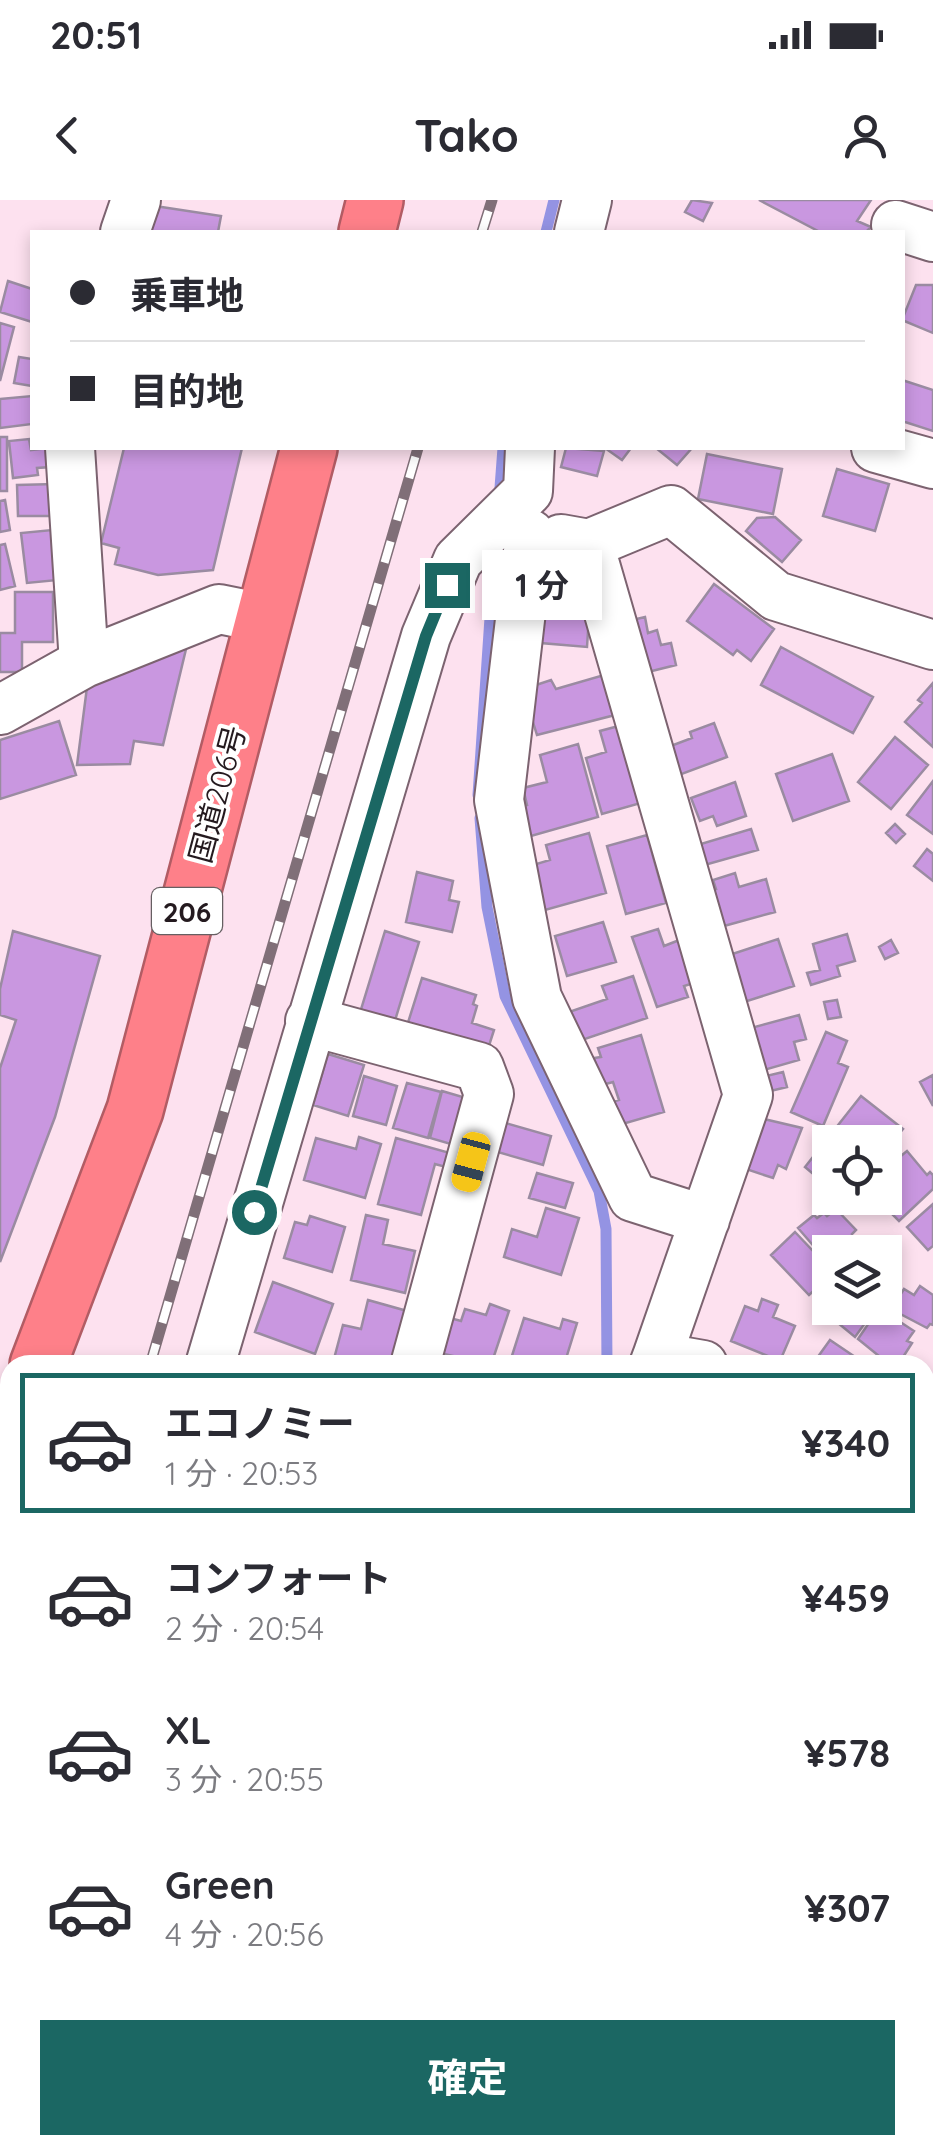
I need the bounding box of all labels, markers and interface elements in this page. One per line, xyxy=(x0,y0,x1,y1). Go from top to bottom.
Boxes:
text: 20:51 xyxy=(50,11,142,59)
text: Tako xyxy=(414,107,519,163)
icon: back xyxy=(40,108,95,163)
icon: person xyxy=(838,108,893,163)
text: 乗車地 xyxy=(130,271,244,319)
text: 目的地 xyxy=(130,367,244,415)
callout: 1 分 xyxy=(482,550,602,620)
route end xyxy=(425,563,470,608)
text: 1 分 xyxy=(515,565,569,605)
street label: 国道206号 xyxy=(180,721,254,867)
road number: 206 xyxy=(152,888,222,934)
map controls xyxy=(812,1125,902,1325)
button: locate xyxy=(812,1125,902,1215)
car xyxy=(449,1129,493,1195)
route start xyxy=(232,1190,277,1235)
button: layers xyxy=(812,1235,902,1325)
icon: car xyxy=(45,1398,135,1488)
text: エコノミー xyxy=(165,1399,355,1447)
text: ¥340 xyxy=(801,1419,890,1467)
text: 1 分 · 20:53 xyxy=(165,1453,318,1493)
icon: car xyxy=(45,1553,135,1643)
text: コンフォート xyxy=(165,1554,392,1602)
text: ¥459 xyxy=(802,1574,890,1622)
text: 2 分 · 20:54 xyxy=(165,1608,324,1648)
text: XL xyxy=(165,1706,211,1754)
icon: car xyxy=(45,1708,135,1798)
text: ¥578 xyxy=(804,1729,890,1777)
text: 3 分 · 20:55 xyxy=(165,1759,324,1799)
text: Green xyxy=(165,1861,275,1909)
icon: car xyxy=(45,1863,135,1953)
text: ¥307 xyxy=(804,1884,890,1932)
text: 4 分 · 20:56 xyxy=(165,1914,324,1954)
button: 確定 xyxy=(40,2020,895,2135)

